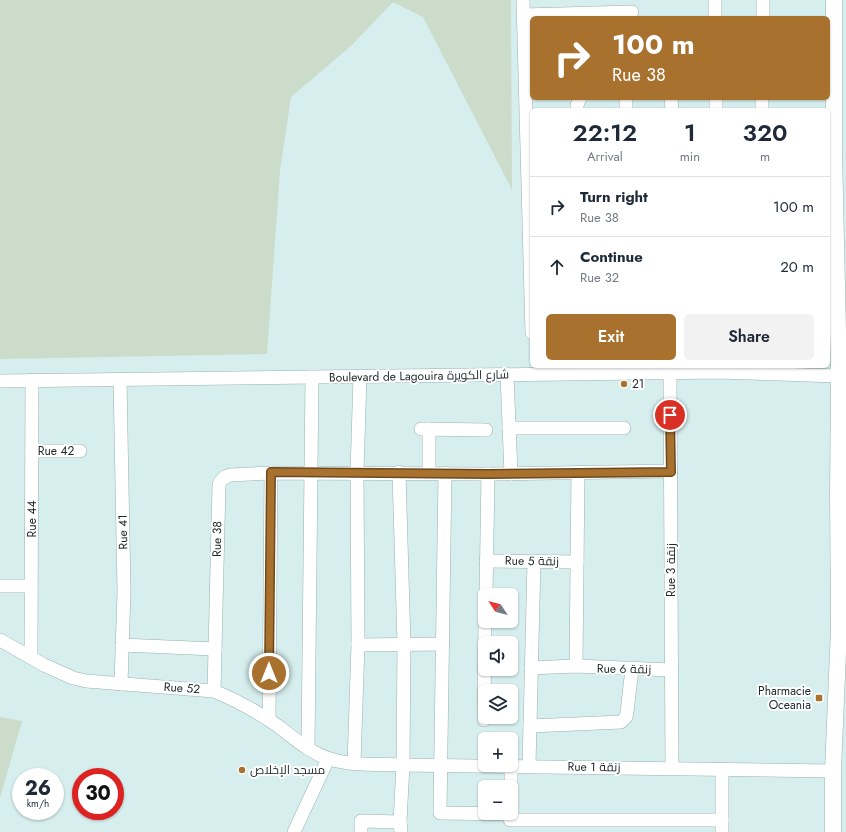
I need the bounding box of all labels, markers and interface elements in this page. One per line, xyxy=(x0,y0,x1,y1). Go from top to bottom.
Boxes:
text: 100 m xyxy=(612,24,695,65)
icon: right xyxy=(546,32,598,84)
text: Rue 38 xyxy=(612,62,666,88)
text: 22:12 xyxy=(573,115,637,150)
text: 1 xyxy=(684,115,696,150)
text: 320 xyxy=(743,115,787,150)
text: Arrival xyxy=(587,147,623,166)
text: min xyxy=(680,147,700,166)
text: m xyxy=(760,147,770,166)
text: Turn right xyxy=(580,186,648,208)
icon: right xyxy=(546,196,568,218)
text: 100 m xyxy=(773,196,814,218)
text: Rue 38 xyxy=(580,208,619,227)
text: Continue xyxy=(580,246,643,268)
icon: ahead xyxy=(546,256,568,278)
text: 20 m xyxy=(780,256,814,278)
text: Rue 32 xyxy=(580,268,619,287)
button: Exit xyxy=(546,314,676,360)
button: Share xyxy=(684,314,814,360)
street label: Boulevard de Lagouira شارع الكويرة xyxy=(329,365,509,387)
place label: 21 xyxy=(632,375,644,393)
marker: 21 xyxy=(619,379,629,389)
pin xyxy=(653,398,687,432)
icon: arrive xyxy=(659,404,681,426)
street label: Rue 42 xyxy=(38,442,74,460)
street label: Rue 44 xyxy=(23,501,41,537)
street label: Rue 41 xyxy=(114,514,132,550)
street label: Rue 38 xyxy=(208,521,226,557)
street label: Rue 3 زنقة xyxy=(662,543,680,597)
street label: Rue 5 زنقة xyxy=(505,552,559,570)
north arrow xyxy=(478,588,518,628)
map controls xyxy=(478,588,518,820)
button: sound xyxy=(478,636,518,676)
position arrow xyxy=(248,652,290,694)
street label: Rue 6 زنقة xyxy=(597,660,651,678)
street label: Rue 52 xyxy=(163,678,201,698)
place label: Pharmacie Oceania xyxy=(758,682,811,714)
button: layers xyxy=(478,684,518,724)
marker: Pharmacie Oceania xyxy=(814,693,824,703)
button: + xyxy=(478,732,518,772)
street label: Rue 1 زنقة xyxy=(567,758,621,776)
place label: مسجد الإخلاص xyxy=(250,761,325,779)
marker: مسجد الإخلاص xyxy=(237,765,247,775)
speed limit sign: 30 xyxy=(72,768,124,820)
text: 26 xyxy=(25,774,51,803)
button: − xyxy=(478,780,518,820)
text: km/h xyxy=(27,796,49,811)

